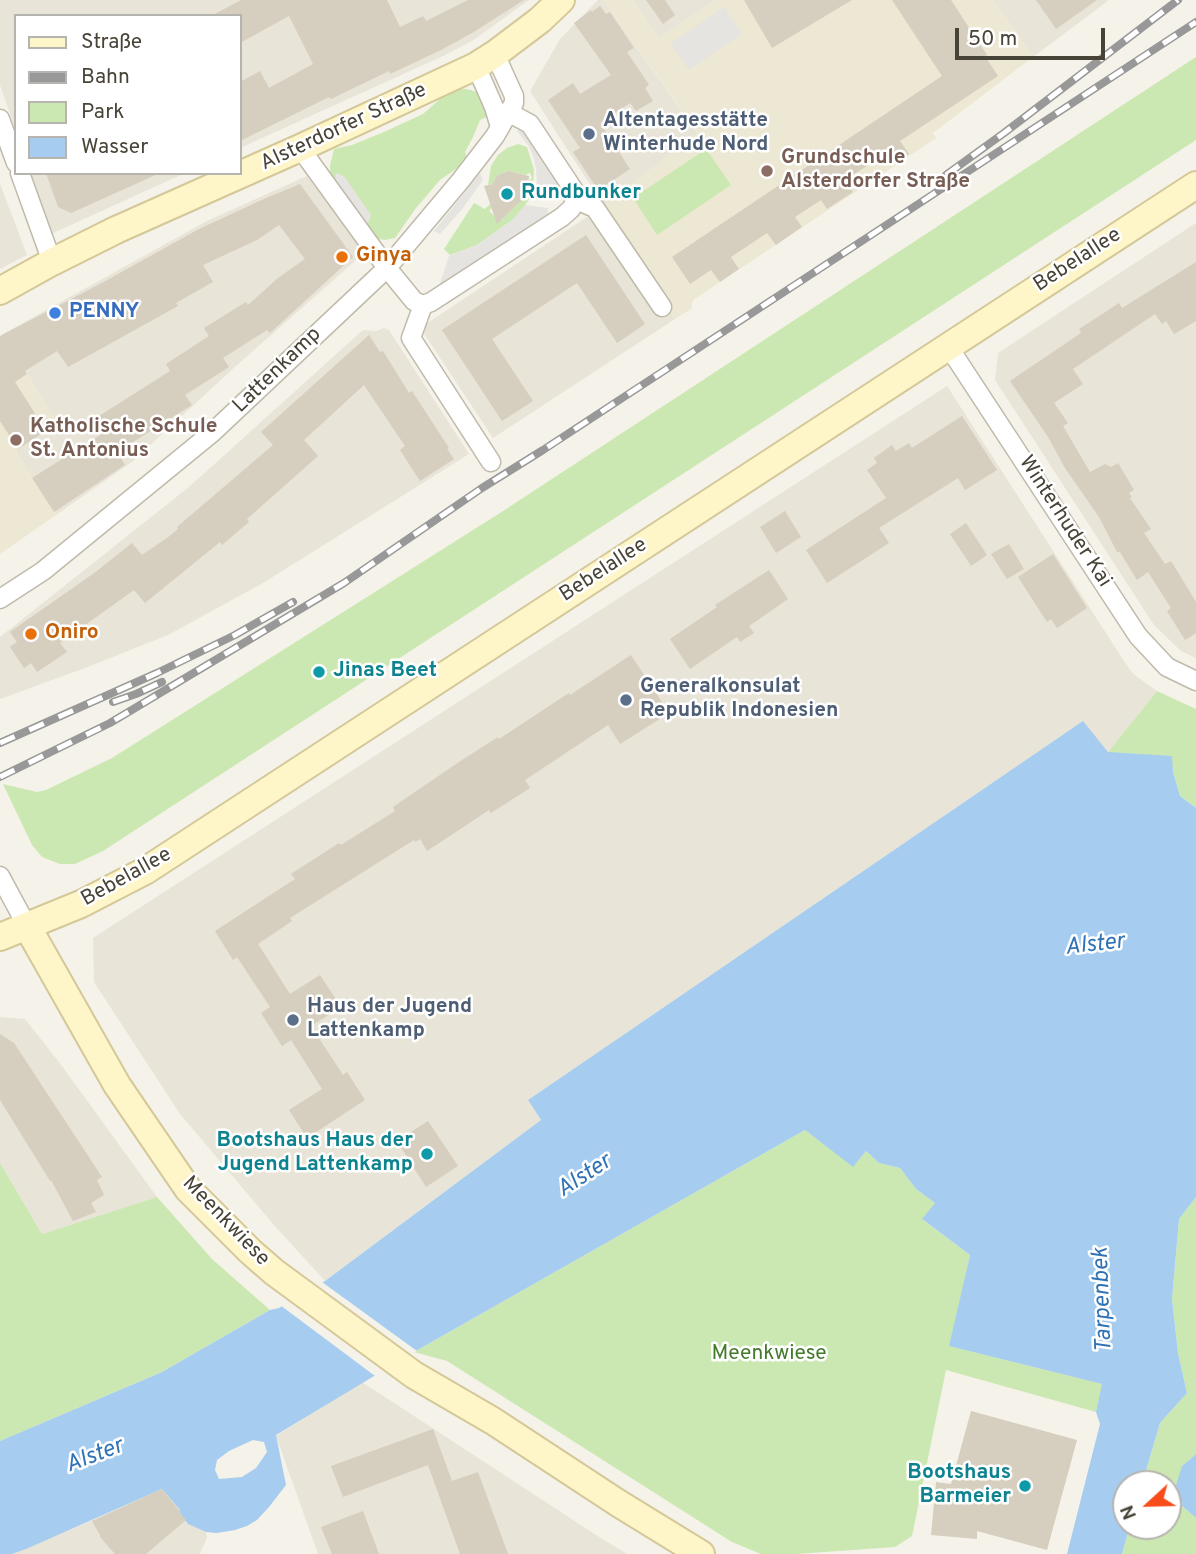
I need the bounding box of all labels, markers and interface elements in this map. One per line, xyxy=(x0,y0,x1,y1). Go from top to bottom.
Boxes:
legend xyxy=(14,14,242,175)
scale bar xyxy=(958,14,1108,58)
text: 50 m xyxy=(968,26,1017,53)
text: Straße xyxy=(81,29,142,56)
text: Bahn xyxy=(81,64,130,91)
street label: Alsterdorfer Straße xyxy=(257,78,431,178)
text: Park xyxy=(81,99,124,126)
place label: Altentagesstätte Winterhude Nord xyxy=(603,109,768,159)
marker: Altentagesstätte Winterhude Nord xyxy=(581,126,597,142)
text: Wasser xyxy=(81,134,148,161)
place label: Grundschule Alsterdorfer Straße xyxy=(781,146,970,196)
marker: Grundschule Alsterdorfer Straße xyxy=(759,163,775,179)
place label: Rundbunker xyxy=(521,181,641,207)
marker: Rundbunker xyxy=(499,186,515,202)
street label: Bebelallee xyxy=(1030,223,1126,299)
place label: Ginya xyxy=(356,244,412,270)
marker: Ginya xyxy=(334,249,350,265)
place label: PENNY xyxy=(69,300,139,326)
marker: PENNY xyxy=(47,305,63,321)
street label: Lattenkamp xyxy=(229,323,327,419)
place label: Katholische Schule St. Antonius xyxy=(30,415,218,465)
marker: Katholische Schule St. Antonius xyxy=(8,432,24,448)
street label: Winterhuder Kai xyxy=(1012,452,1116,592)
street label: Bebelallee xyxy=(556,533,652,609)
place label: Oniro xyxy=(45,621,99,647)
marker: Oniro xyxy=(23,626,39,642)
place label: Jinas Beet xyxy=(333,659,437,685)
marker: Jinas Beet xyxy=(311,664,327,680)
place label: Generalkonsulat Republik Indonesien xyxy=(640,675,838,725)
marker: Generalkonsulat Republik Indonesien xyxy=(618,692,634,708)
street label: Bebelallee xyxy=(77,843,177,913)
water label: Alster xyxy=(1064,929,1126,963)
place label: Haus der Jugend Lattenkamp xyxy=(307,995,472,1045)
marker: Haus der Jugend Lattenkamp xyxy=(285,1012,301,1028)
place label: Bootshaus Haus der Jugend Lattenkamp xyxy=(217,1129,413,1179)
marker: Bootshaus Haus der Jugend Lattenkamp xyxy=(419,1146,435,1162)
water label: Alster xyxy=(553,1149,617,1205)
street label: Meenkwiese xyxy=(176,1172,274,1272)
water label: Tarpenbek xyxy=(1088,1247,1120,1353)
park label: Meenkwiese xyxy=(711,1342,827,1368)
water label: Alster xyxy=(62,1433,128,1481)
place label: Bootshaus Barmeier xyxy=(907,1461,1011,1511)
north arrow xyxy=(1112,1470,1182,1540)
marker: Bootshaus Barmeier xyxy=(1017,1478,1033,1494)
text: N xyxy=(1116,1501,1143,1523)

